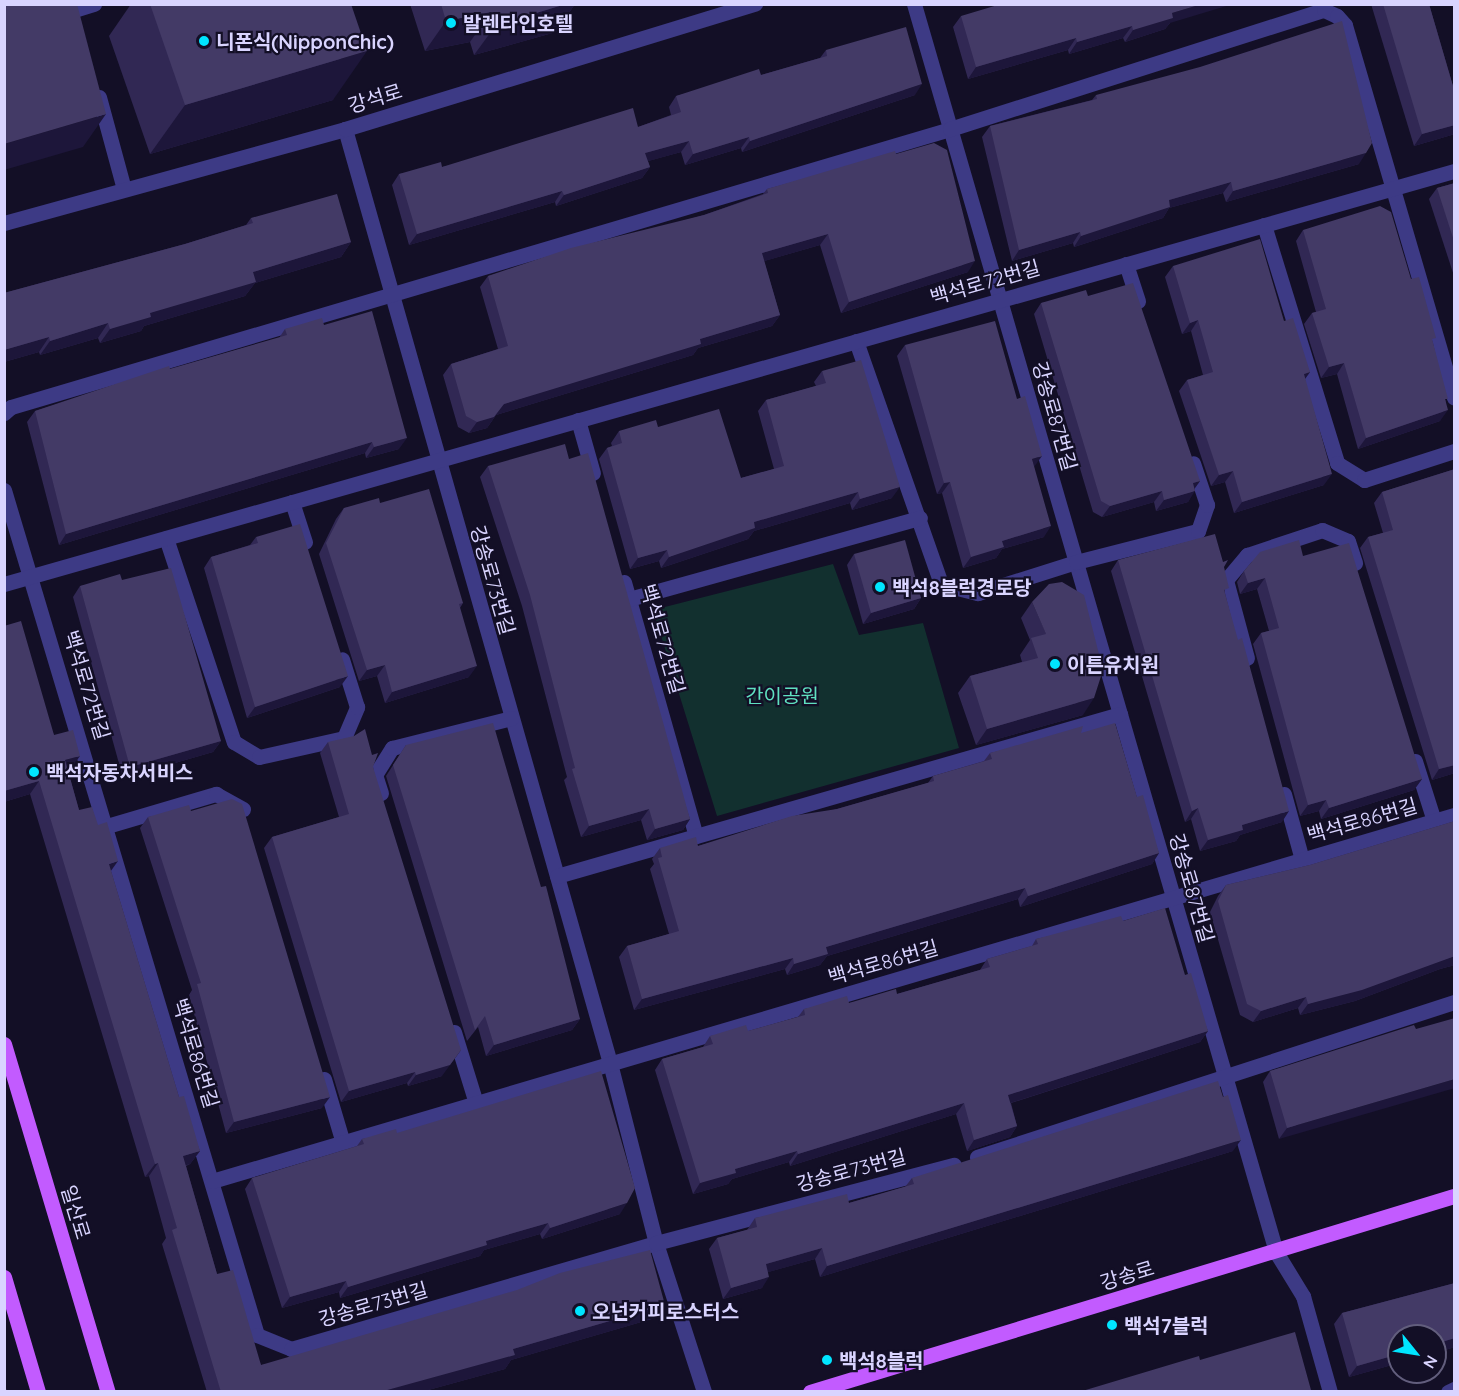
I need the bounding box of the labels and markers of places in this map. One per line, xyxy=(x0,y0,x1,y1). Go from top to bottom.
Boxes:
place label: 발렌타인호텔 xyxy=(463,11,573,35)
marker: 발렌타인호텔 xyxy=(444,16,458,30)
place label: 니폰식(NipponChic) xyxy=(216,29,394,53)
marker: 니폰식(NipponChic) xyxy=(197,34,211,48)
place label: 백석8블럭경로당 xyxy=(892,575,1032,599)
marker: 백석8블럭경로당 xyxy=(873,580,887,594)
place label: 이튼유치원 xyxy=(1067,652,1159,676)
marker: 이튼유치원 xyxy=(1048,657,1062,671)
place label: 백석자동차서비스 xyxy=(46,760,193,784)
marker: 백석자동차서비스 xyxy=(27,765,41,779)
place label: 오넌커피로스터스 xyxy=(592,1299,739,1323)
marker: 오넌커피로스터스 xyxy=(573,1304,587,1318)
place label: 백석7블럭 xyxy=(1124,1313,1209,1337)
marker: 백석7블럭 xyxy=(1105,1318,1119,1332)
place label: 백석8블럭 xyxy=(839,1348,924,1372)
marker: 백석8블럭 xyxy=(820,1353,834,1367)

